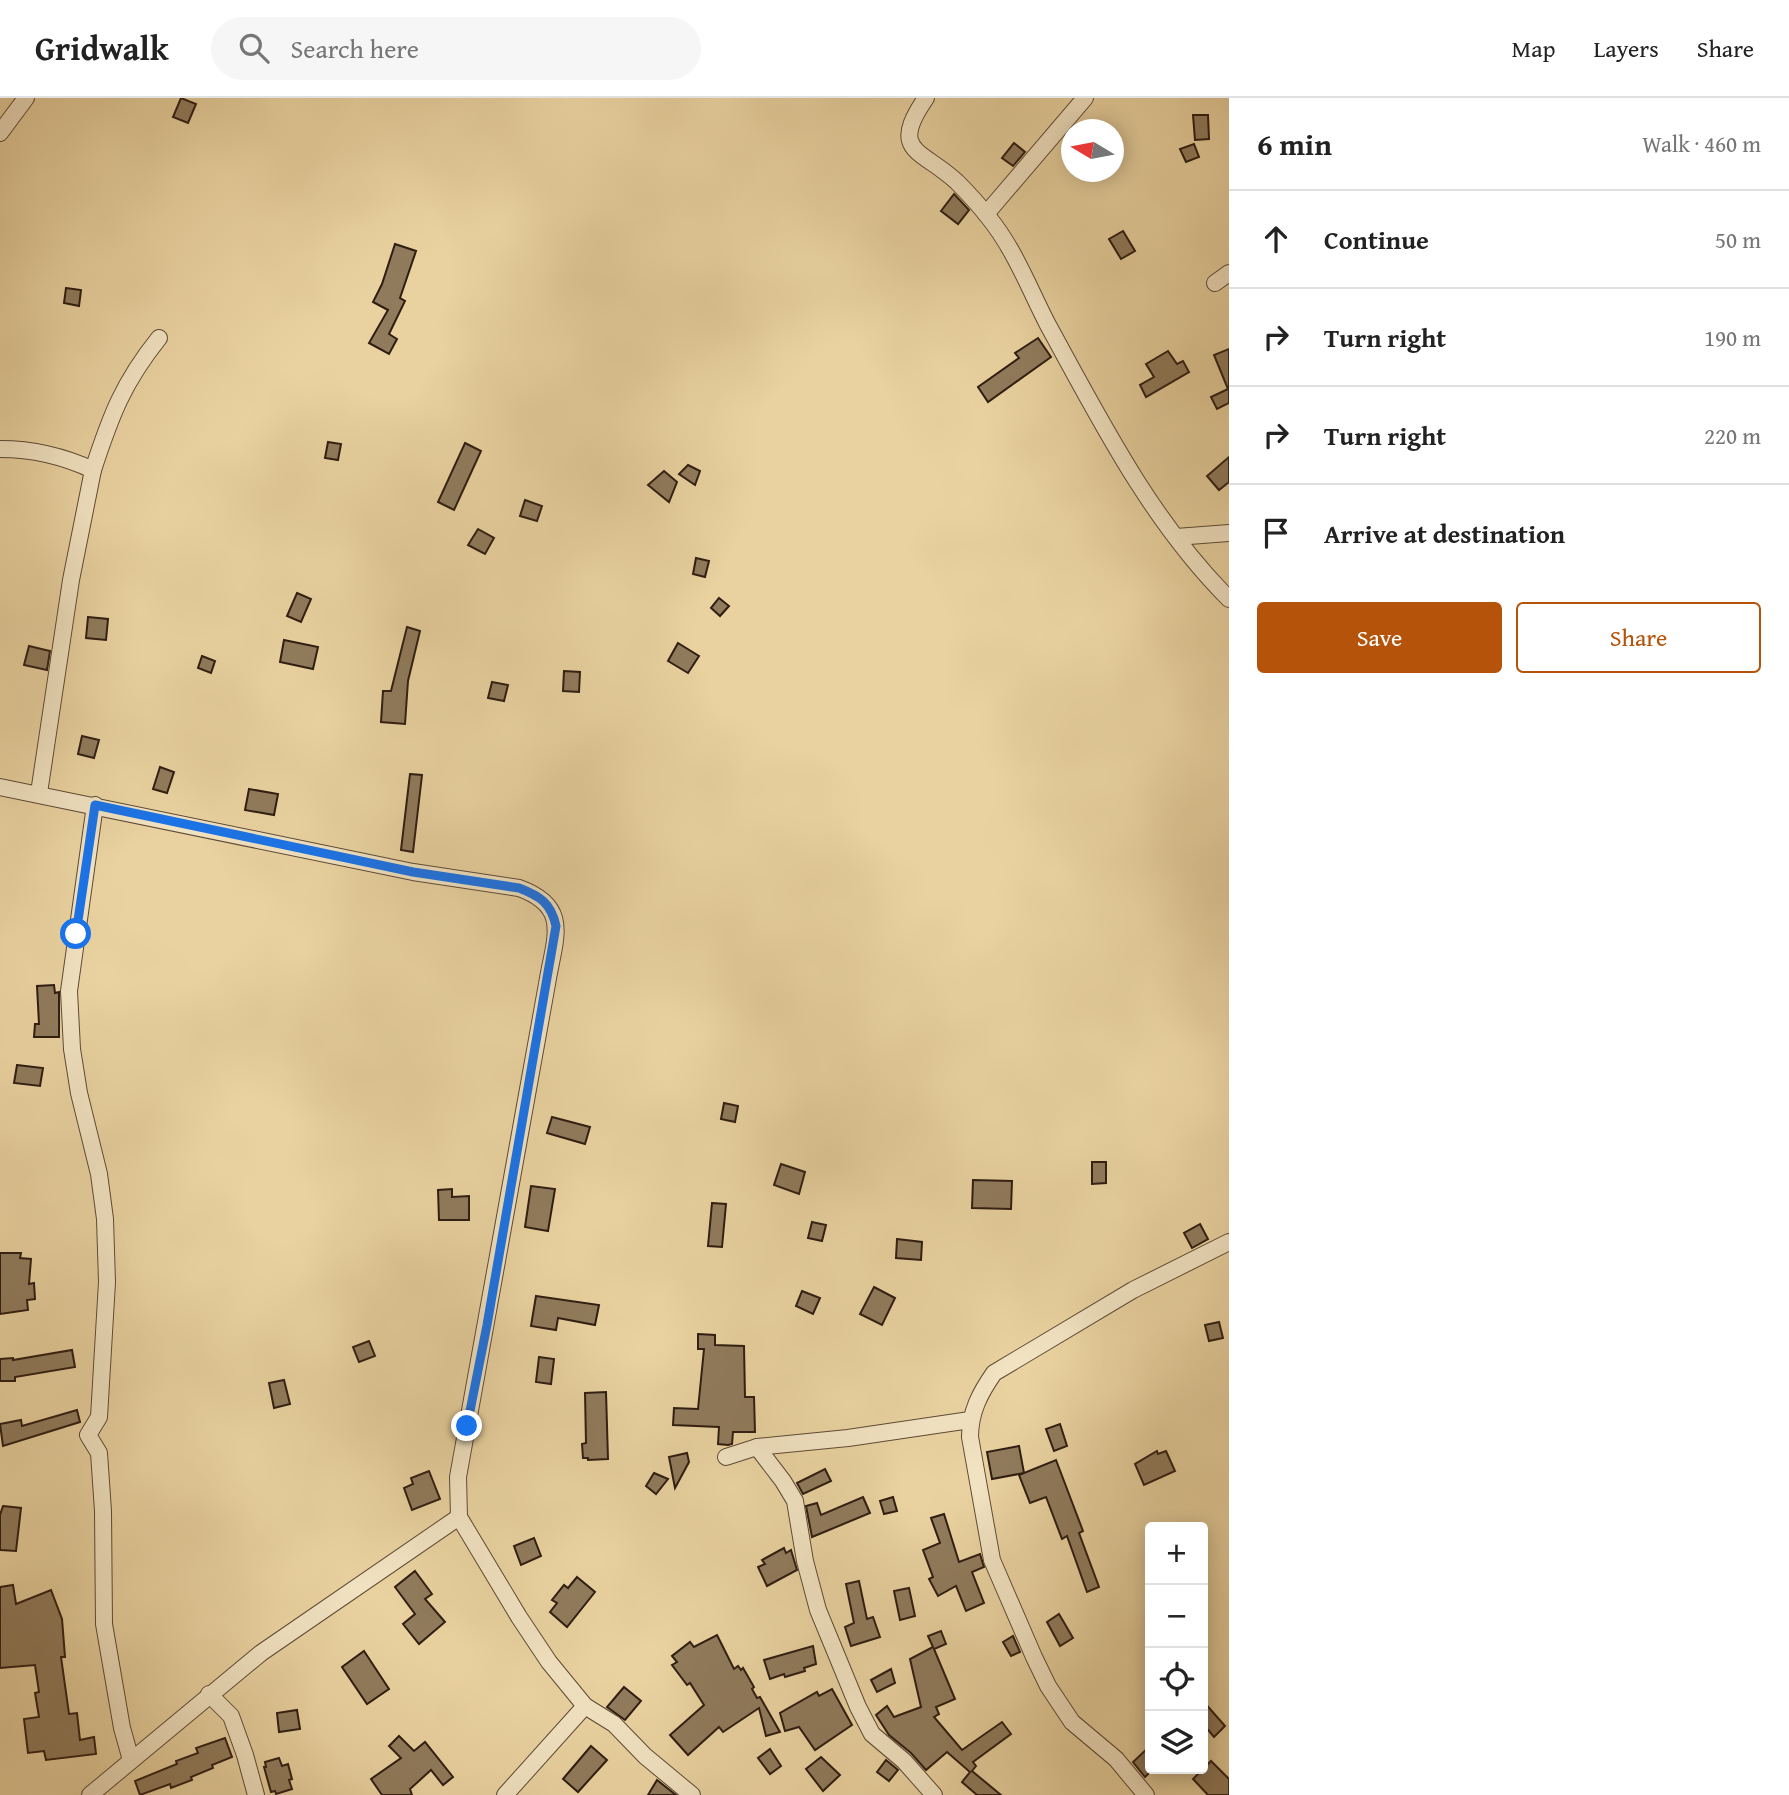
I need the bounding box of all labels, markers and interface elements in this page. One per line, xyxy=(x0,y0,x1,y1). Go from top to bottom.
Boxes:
search box xyxy=(211,17,701,80)
text: Gridwalk xyxy=(35,24,169,72)
icon: search xyxy=(235,29,273,67)
text: Search here xyxy=(291,29,419,68)
text: Map xyxy=(1512,31,1555,66)
text: Layers xyxy=(1593,31,1659,66)
text: Share xyxy=(1697,31,1754,66)
north arrow xyxy=(1061,119,1124,182)
text: 6 min xyxy=(1257,122,1332,166)
text: Walk · 460 m xyxy=(1642,127,1761,160)
icon: ahead xyxy=(1257,220,1295,258)
text: Continue xyxy=(1324,220,1429,259)
text: 50 m xyxy=(1715,223,1761,256)
icon: right xyxy=(1257,318,1295,356)
text: Turn right xyxy=(1324,318,1446,357)
text: 190 m xyxy=(1704,321,1761,354)
icon: right xyxy=(1257,416,1295,454)
text: Turn right xyxy=(1324,416,1446,455)
text: 220 m xyxy=(1704,419,1761,452)
icon: arrive xyxy=(1257,514,1295,552)
text: Arrive at destination xyxy=(1324,514,1565,553)
button: Save xyxy=(1257,602,1502,673)
button: Share xyxy=(1516,602,1761,673)
route start xyxy=(60,918,91,949)
route end xyxy=(451,1410,482,1441)
map controls xyxy=(1145,1522,1208,1774)
button: + xyxy=(1145,1522,1208,1585)
button: − xyxy=(1145,1585,1208,1648)
button: locate xyxy=(1145,1648,1208,1711)
button: layers xyxy=(1145,1711,1208,1774)

